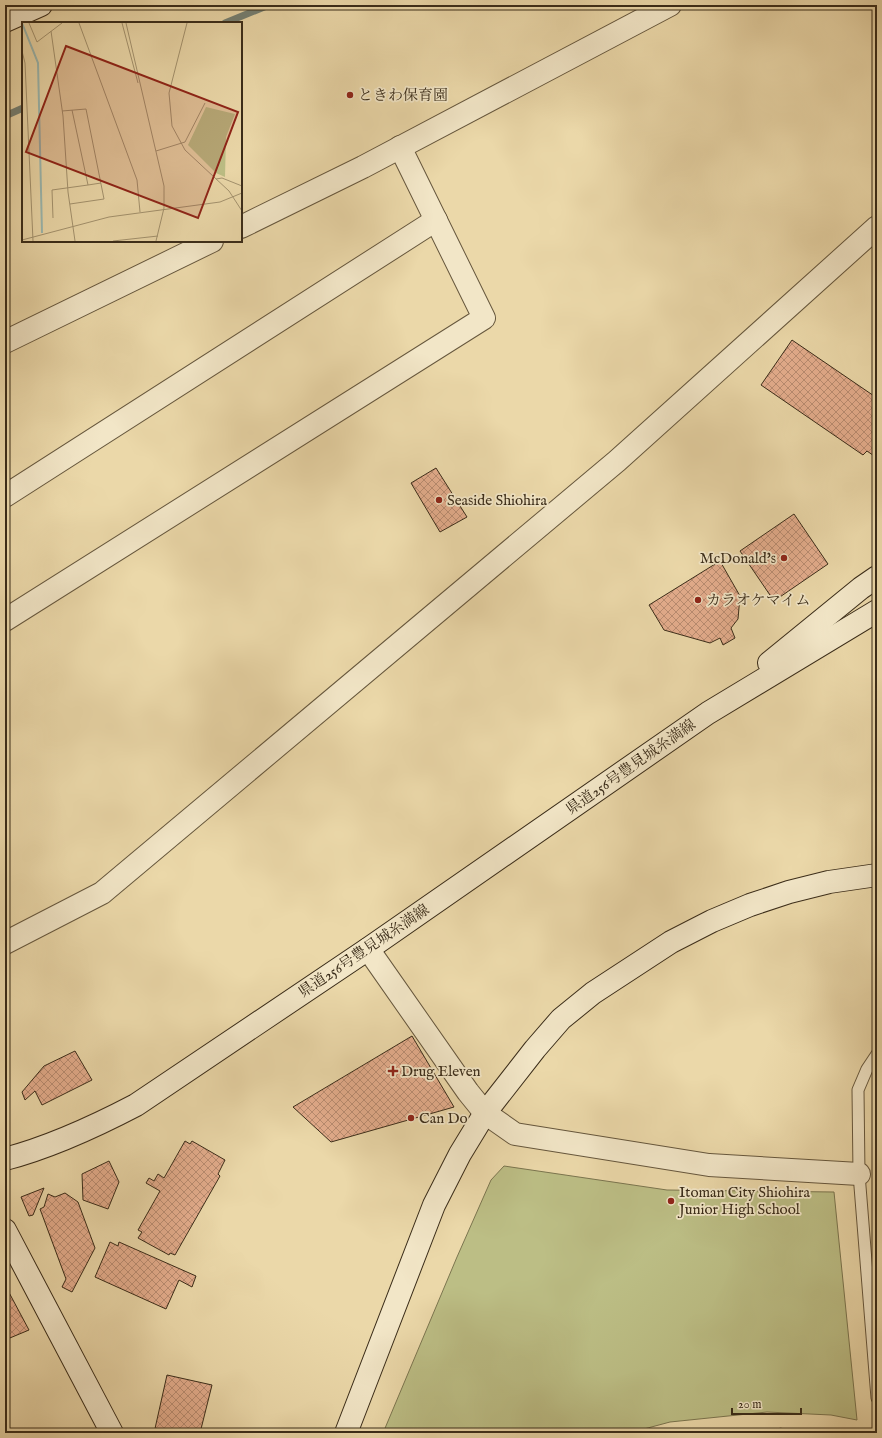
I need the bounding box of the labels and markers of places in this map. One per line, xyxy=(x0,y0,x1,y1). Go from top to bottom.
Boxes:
place label: ときわ保育園 xyxy=(358,86,448,105)
marker: ときわ保育園 xyxy=(345,90,355,100)
place label: Seaside Shiohira xyxy=(447,491,548,510)
marker: Seaside Shiohira xyxy=(434,495,444,505)
place label: McDonald's xyxy=(700,549,776,568)
marker: McDonald's xyxy=(779,553,789,563)
place label: カラオケマイム xyxy=(706,591,810,610)
marker: カラオケマイム xyxy=(693,595,703,605)
place label: Drug Eleven xyxy=(401,1062,481,1081)
marker: Drug Eleven xyxy=(388,1066,398,1076)
place label: Can Do xyxy=(419,1109,468,1128)
marker: Can Do xyxy=(406,1113,416,1123)
place label: Itoman City Shiohira Junior High School xyxy=(677,1183,810,1219)
marker: Itoman City Shiohira Junior High School xyxy=(666,1196,676,1206)

